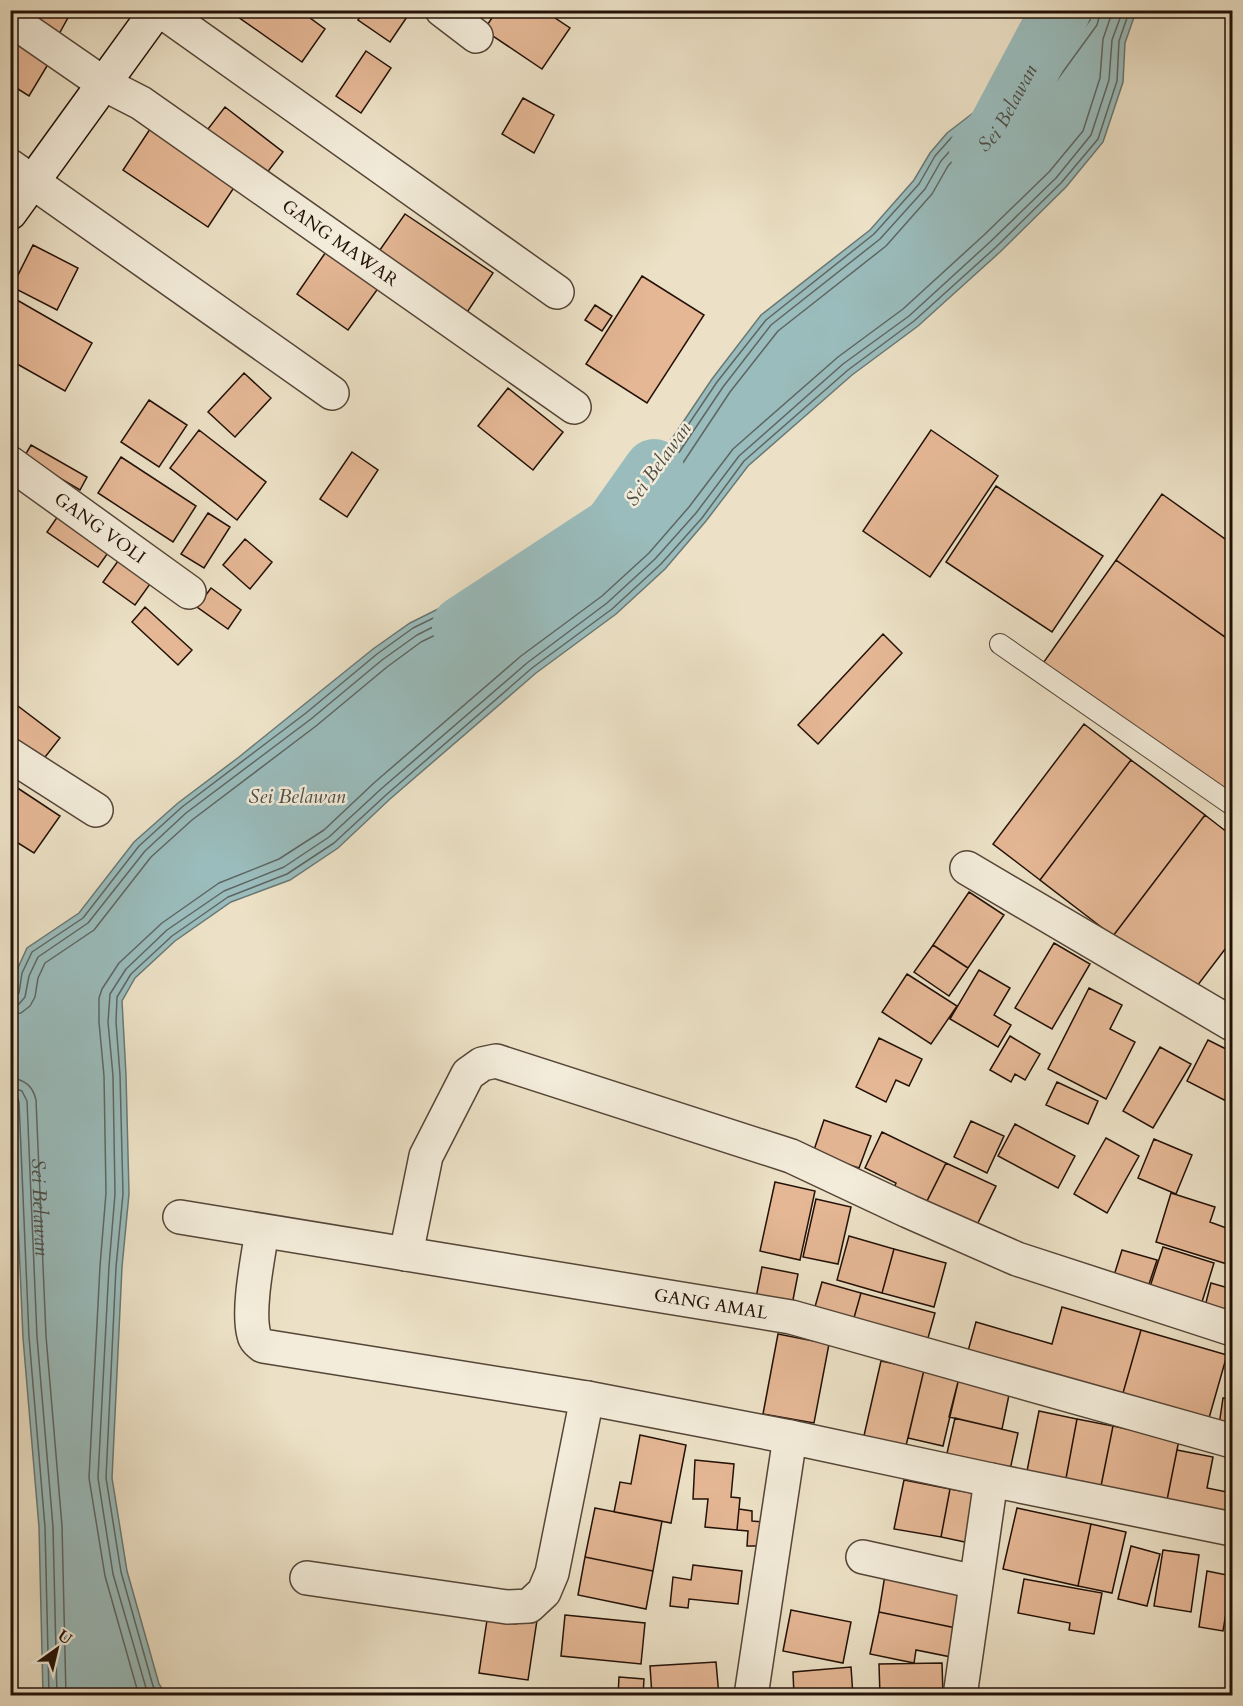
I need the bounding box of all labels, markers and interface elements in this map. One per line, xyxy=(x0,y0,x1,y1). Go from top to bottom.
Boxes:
water label: Sei Belawan xyxy=(971,59,1043,158)
street label: GANG MAWAR xyxy=(277,193,403,292)
water label: Sei Belawan xyxy=(619,417,698,511)
street label: GANG VOLI xyxy=(49,486,151,569)
water label: Sei Belawan xyxy=(248,783,346,810)
water label: Sei Belawan xyxy=(25,1158,56,1256)
street label: GANG AMAL xyxy=(652,1282,770,1326)
north arrow xyxy=(27,1619,87,1679)
text: U xyxy=(53,1625,76,1650)

